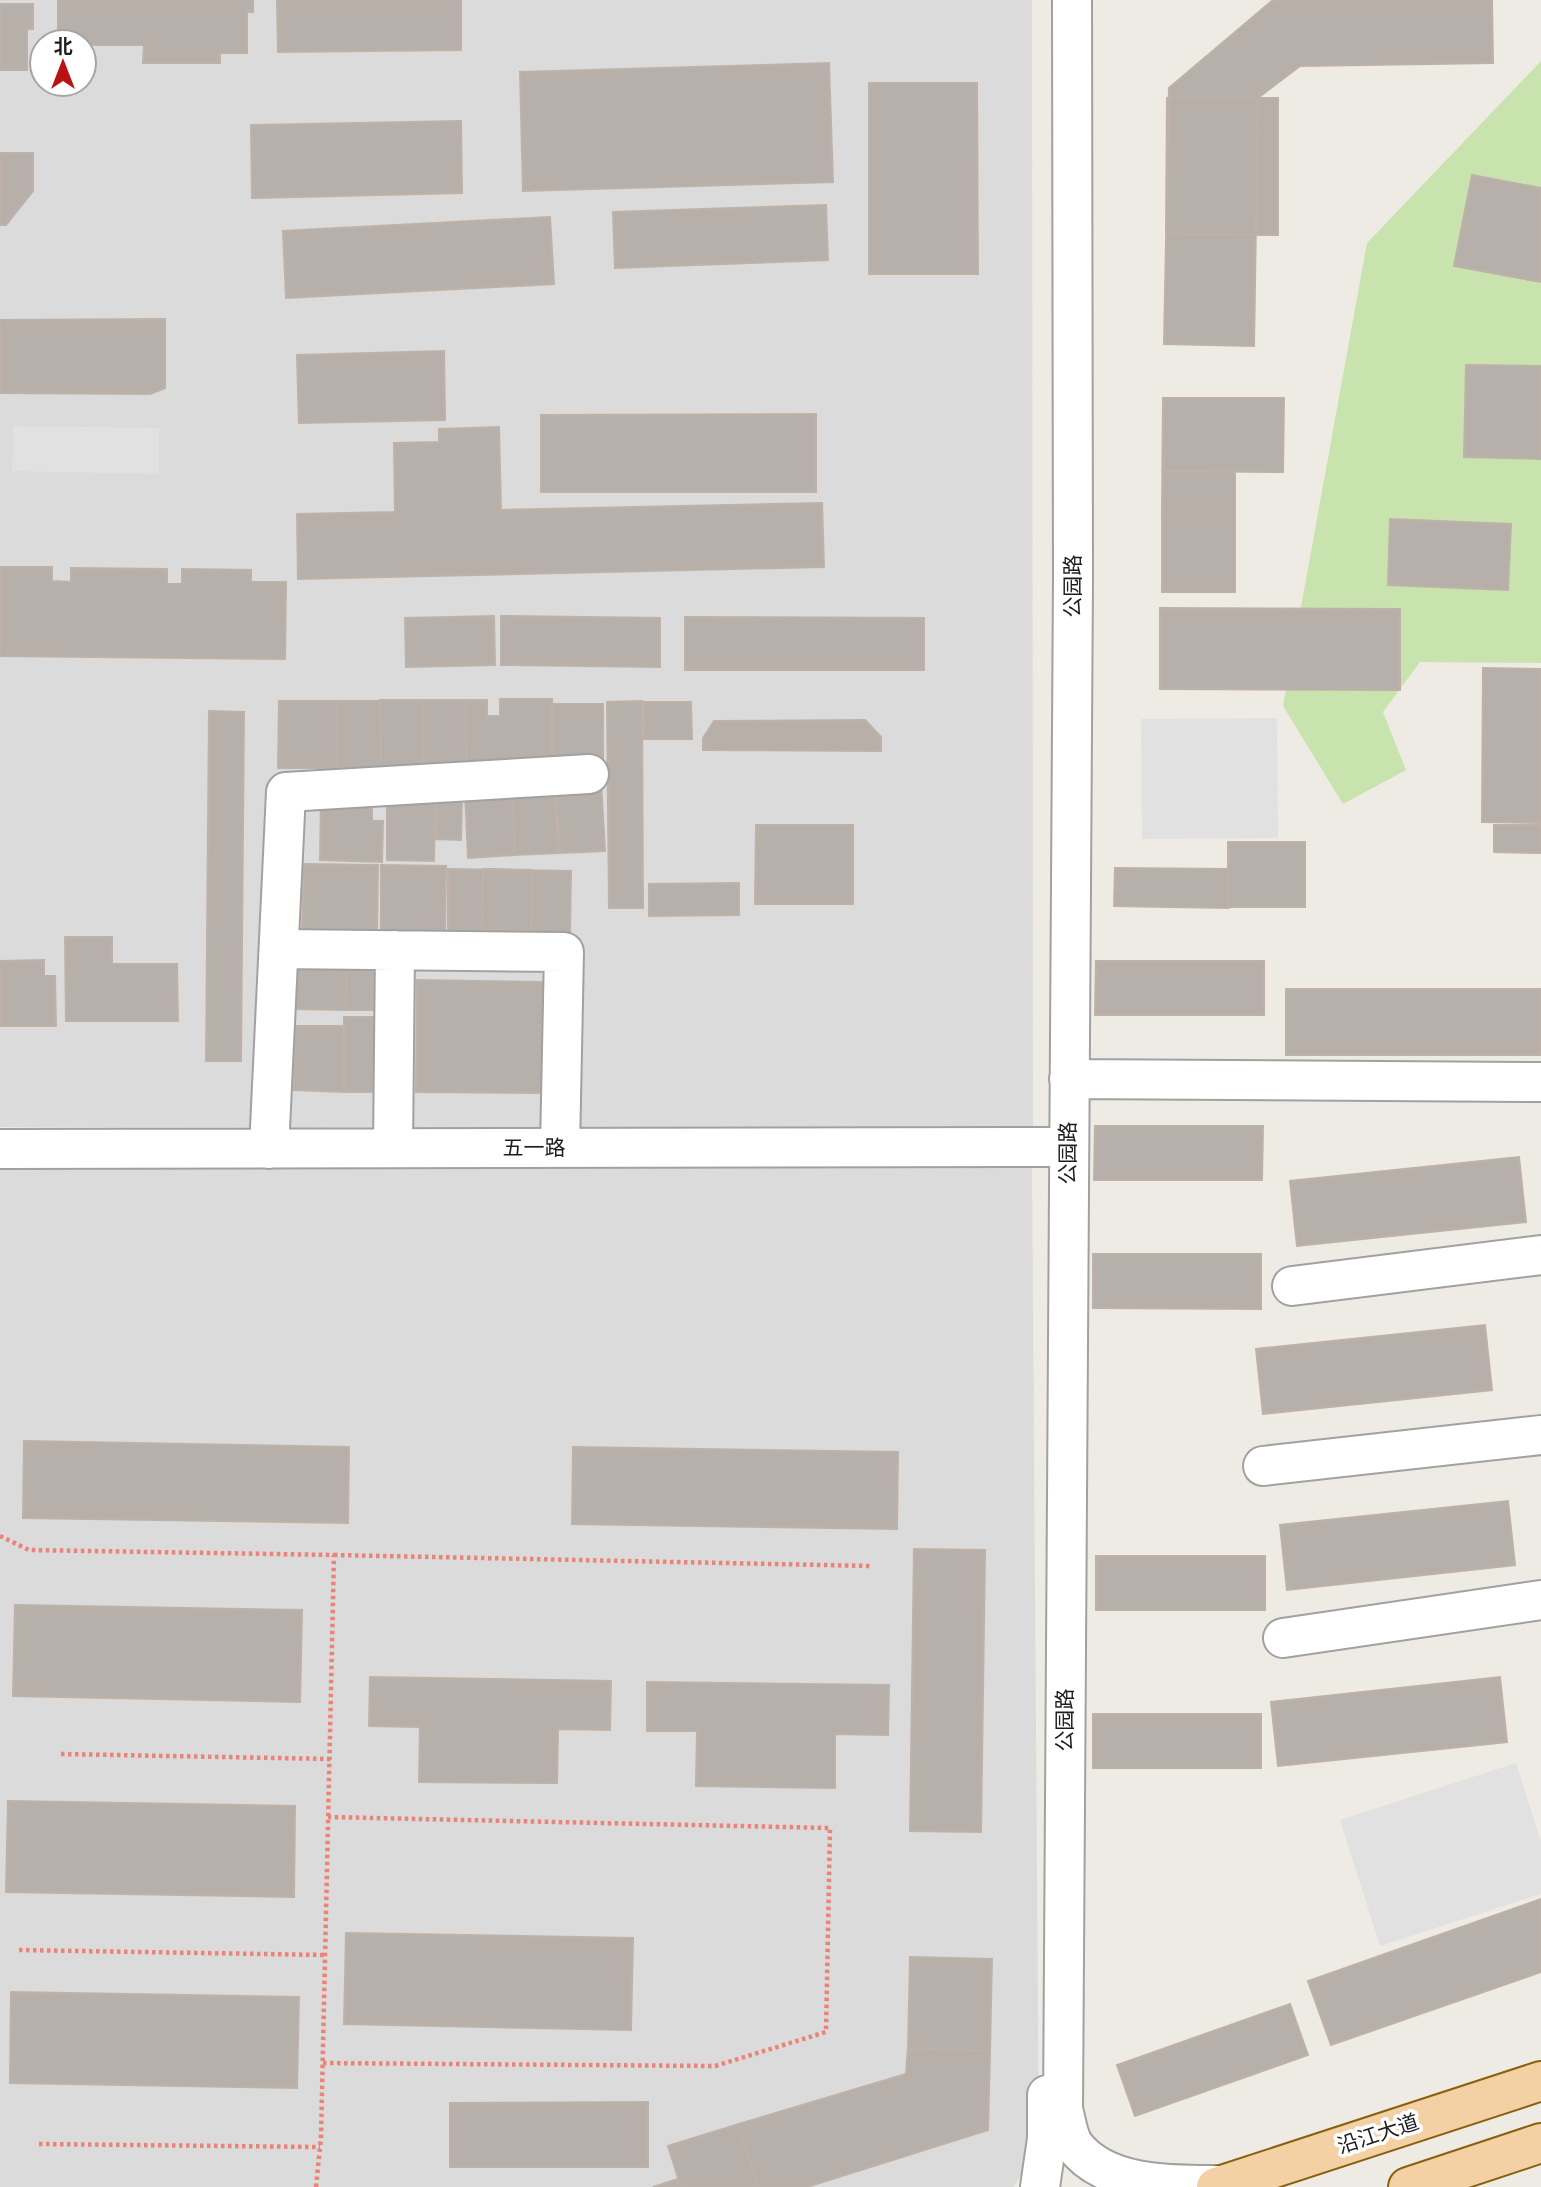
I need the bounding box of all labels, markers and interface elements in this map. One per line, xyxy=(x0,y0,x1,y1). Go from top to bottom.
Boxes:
north arrow xyxy=(28,28,98,98)
text: 北 xyxy=(53,36,73,60)
street label: 公园路 xyxy=(1061,555,1088,618)
street label: 公园路 xyxy=(1056,1122,1083,1185)
street label: 五一路 xyxy=(503,1136,566,1163)
street label: 公园路 xyxy=(1053,1689,1080,1752)
street label: 沿江大道 xyxy=(1334,2110,1423,2161)

